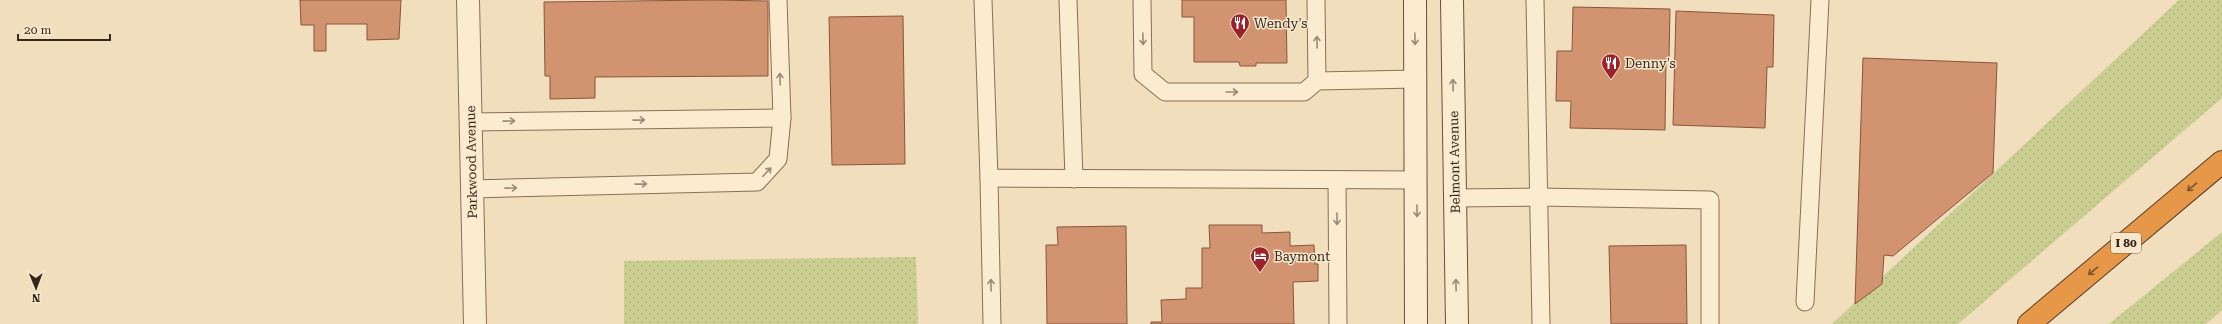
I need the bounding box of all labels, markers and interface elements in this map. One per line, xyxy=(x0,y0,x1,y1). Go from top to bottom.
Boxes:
restaurant icon: Wendy's xyxy=(1229,12,1251,40)
scale bar xyxy=(18,16,110,42)
place label: Wendy's xyxy=(1254,16,1307,31)
text: 20 m xyxy=(24,23,51,37)
one-way arrow xyxy=(1139,32,1147,45)
one-way arrow xyxy=(1411,32,1419,45)
one-way arrow xyxy=(1313,36,1321,49)
restaurant icon: Denny's xyxy=(1600,52,1622,80)
place label: Denny's xyxy=(1625,56,1676,71)
one-way arrow xyxy=(777,73,784,86)
one-way arrow xyxy=(1449,79,1457,92)
one-way arrow xyxy=(1225,88,1238,96)
street label: Parkwood Avenue xyxy=(463,105,480,219)
street label: Belmont Avenue xyxy=(1446,110,1463,213)
one-way arrow xyxy=(632,116,645,123)
one-way arrow xyxy=(502,117,515,125)
one-way arrow xyxy=(762,167,771,177)
one-way arrow xyxy=(634,181,647,188)
one-way arrow xyxy=(2187,183,2197,192)
one-way arrow xyxy=(504,184,517,191)
one-way arrow xyxy=(1413,204,1421,217)
one-way arrow xyxy=(1333,212,1341,225)
road number: I 80 xyxy=(2111,233,2141,253)
hotel icon: Baymont xyxy=(1249,245,1271,273)
place label: Baymont xyxy=(1274,249,1330,264)
one-way arrow xyxy=(2087,266,2098,275)
north arrow xyxy=(16,268,56,308)
one-way arrow xyxy=(987,279,995,292)
one-way arrow xyxy=(1452,279,1460,292)
text: N xyxy=(31,291,41,304)

